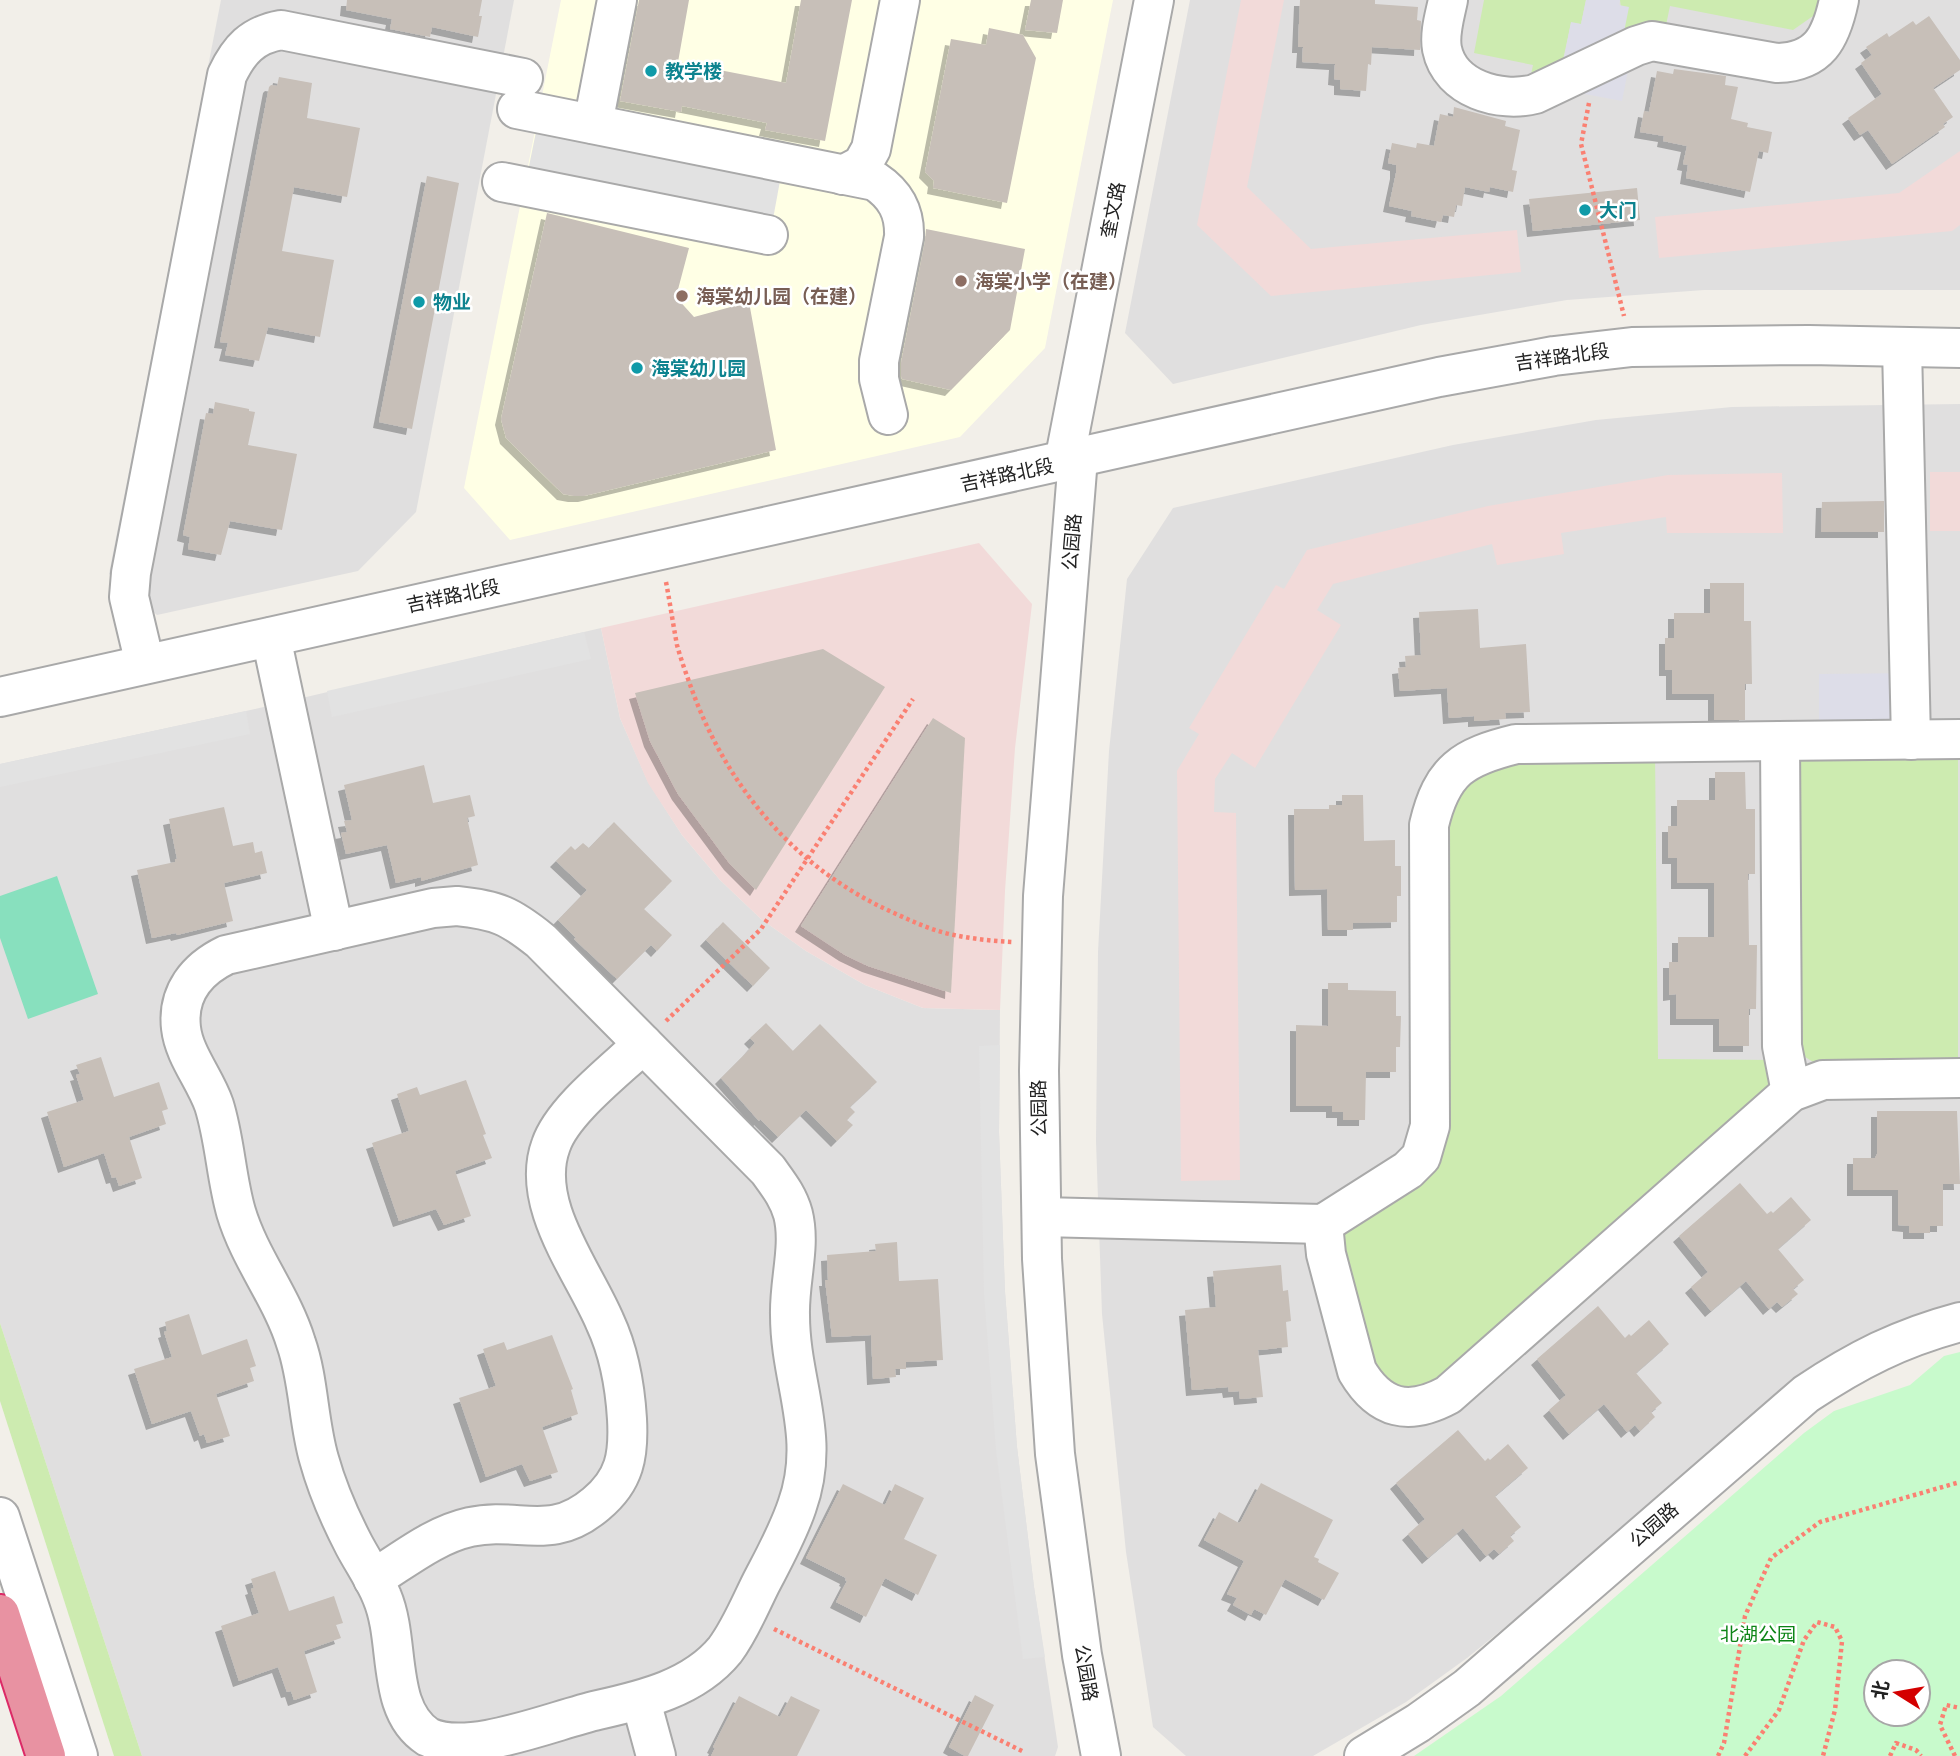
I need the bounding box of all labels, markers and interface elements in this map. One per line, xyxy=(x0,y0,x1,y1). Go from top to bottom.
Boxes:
place label: 教学楼 xyxy=(665,59,722,84)
marker: 教学楼 xyxy=(643,63,659,79)
street label: 奎文路 xyxy=(1095,180,1131,240)
place label: 大门 xyxy=(1599,198,1637,223)
marker: 大门 xyxy=(1577,202,1593,218)
place label: 海棠小学（在建） xyxy=(975,269,1127,294)
marker: 海棠小学（在建） xyxy=(953,273,969,289)
place label: 海棠幼儿园（在建） xyxy=(696,284,867,309)
marker: 海棠幼儿园（在建） xyxy=(674,288,690,304)
place label: 物业 xyxy=(433,290,471,315)
marker: 物业 xyxy=(411,294,427,310)
street label: 吉祥路北段 xyxy=(1513,338,1611,376)
place label: 海棠幼儿园 xyxy=(651,356,746,381)
marker: 海棠幼儿园 xyxy=(629,360,645,376)
street label: 吉祥路北段 xyxy=(958,453,1056,497)
street label: 公园路 xyxy=(1057,513,1087,571)
street label: 吉祥路北段 xyxy=(404,574,502,618)
street label: 公园路 xyxy=(1026,1079,1052,1137)
street label: 公园路 xyxy=(1624,1497,1684,1553)
park label: 北湖公园 xyxy=(1720,1622,1796,1647)
street label: 公园路 xyxy=(1069,1643,1103,1703)
north arrow xyxy=(1862,1658,1932,1728)
text: 北 xyxy=(1867,1678,1895,1702)

